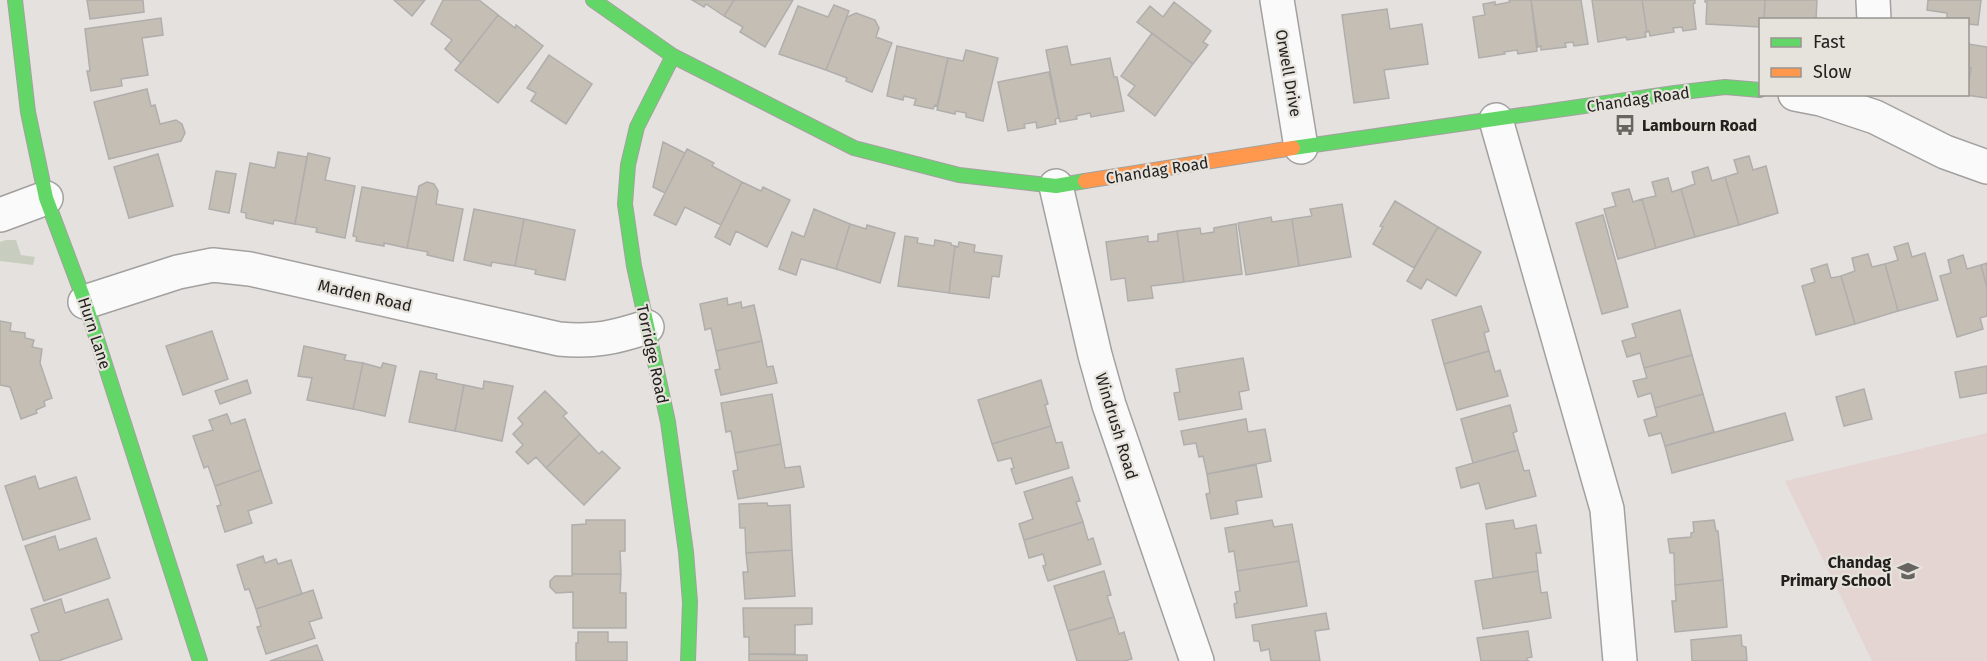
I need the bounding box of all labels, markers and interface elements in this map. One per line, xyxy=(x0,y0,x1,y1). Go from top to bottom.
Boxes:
legend xyxy=(1759,18,1969,96)
street label: Orwell Drive xyxy=(1271,28,1306,118)
text: Fast xyxy=(1813,31,1846,53)
text: Slow xyxy=(1813,61,1852,83)
street label: Chandag Road xyxy=(1585,83,1691,116)
bus stop icon: Lambourn Road xyxy=(1613,113,1637,137)
place label: Lambourn Road xyxy=(1642,116,1757,135)
street label: Chandag Road xyxy=(1104,153,1210,188)
street label: Marden Road xyxy=(316,275,414,316)
street label: Hurn Lane xyxy=(74,295,115,372)
street label: Torridge Road xyxy=(633,303,672,406)
street label: Windrush Road xyxy=(1091,371,1142,482)
place label: Chandag Primary School xyxy=(1781,553,1891,590)
school or university icon: Chandag Primary School xyxy=(1896,559,1920,583)

